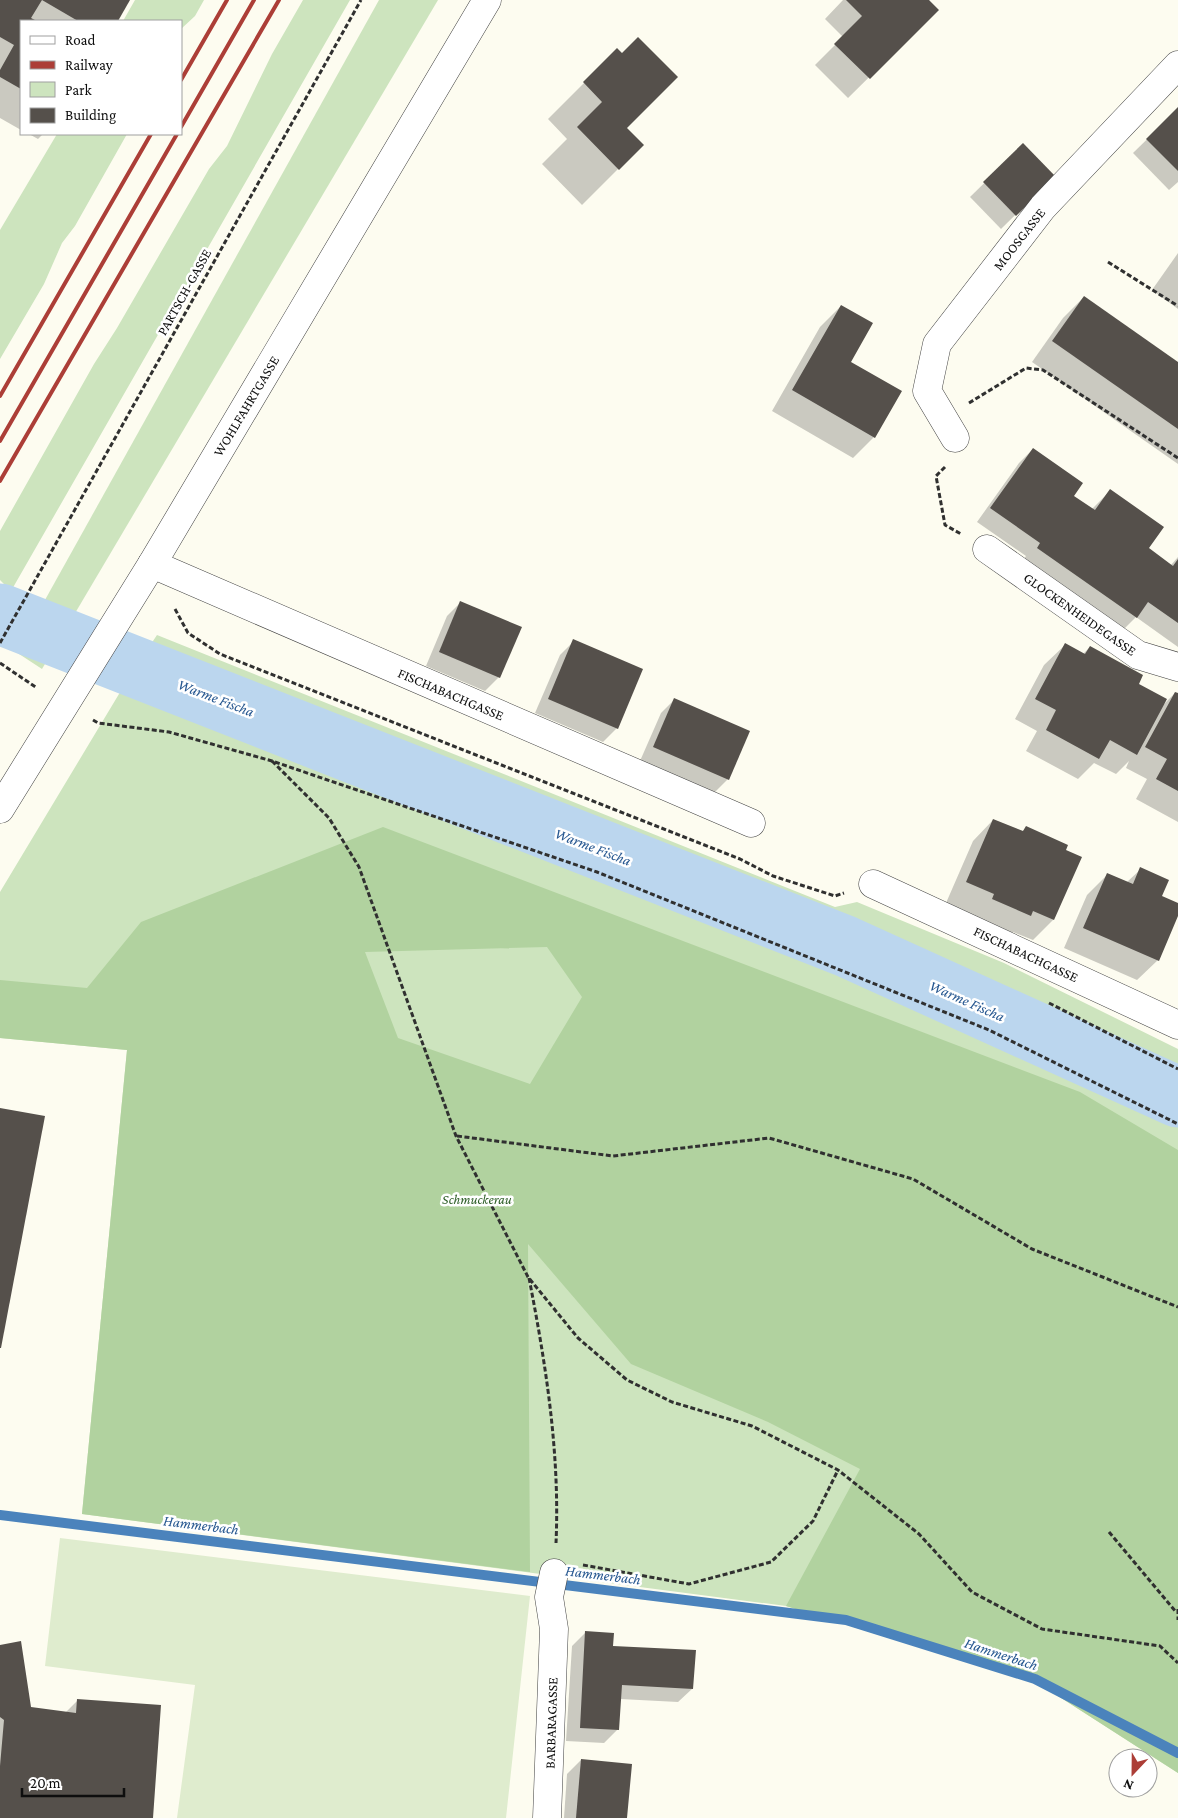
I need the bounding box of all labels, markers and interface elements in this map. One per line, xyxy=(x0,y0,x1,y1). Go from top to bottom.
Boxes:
legend xyxy=(20,20,182,135)
text: Road xyxy=(65,32,96,48)
text: Railway xyxy=(65,57,113,74)
text: Park xyxy=(65,82,92,98)
text: Building xyxy=(65,107,116,124)
street label: MOOSGASSE xyxy=(990,204,1048,273)
street label: PARTSCH-GASSE xyxy=(154,246,215,338)
street label: WOHLFAHRTGASSE xyxy=(210,353,282,459)
street label: GLOCKENHEIDEGASSE xyxy=(1021,569,1140,659)
street label: FISCHABACHGASSE xyxy=(396,664,507,724)
water label: Warme Fischa xyxy=(176,676,256,720)
water label: Warme Fischa xyxy=(553,825,633,869)
street label: FISCHABACHGASSE xyxy=(971,923,1081,985)
water label: Warme Fischa xyxy=(927,977,1007,1025)
park label: Schmuckerau xyxy=(442,1191,512,1207)
water label: Hammerbach xyxy=(162,1512,240,1538)
water label: Hammerbach xyxy=(564,1562,642,1588)
water label: Hammerbach xyxy=(962,1635,1040,1673)
street label: BARBARAGASSE xyxy=(541,1677,561,1769)
north arrow xyxy=(1108,1748,1158,1798)
scale bar xyxy=(22,1766,125,1798)
text: 20 m xyxy=(30,1775,61,1791)
text: N xyxy=(1120,1776,1136,1794)

